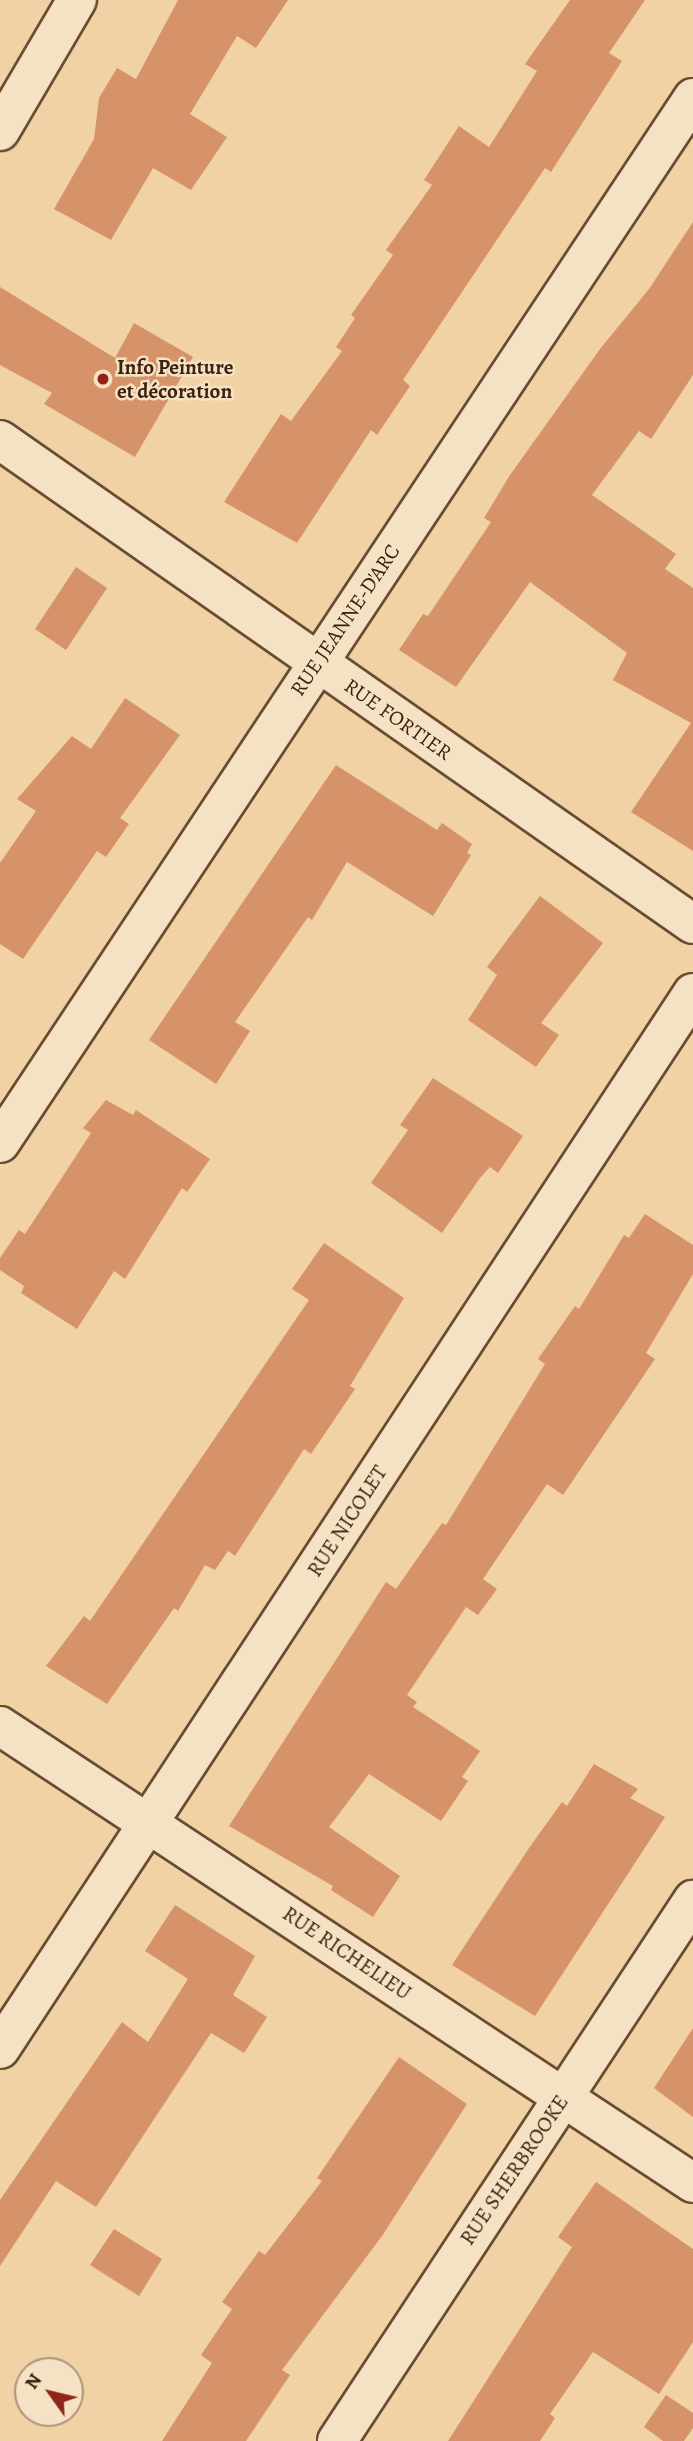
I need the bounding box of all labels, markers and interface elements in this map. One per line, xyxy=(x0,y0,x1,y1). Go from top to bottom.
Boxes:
place label: Info Peinture et décoration xyxy=(117,354,233,404)
marker: Info Peinture et décoration xyxy=(95,371,111,387)
street label: RUE JEANNE-D'ARC xyxy=(285,539,405,701)
street label: RUE FORTIER xyxy=(339,673,457,765)
street label: RUE NICOLET xyxy=(302,1461,392,1581)
street label: RUE RICHELIEU xyxy=(278,1901,416,2005)
street label: RUE SHERBROOKE xyxy=(455,2090,573,2250)
north arrow xyxy=(14,2357,84,2427)
text: N xyxy=(19,2368,48,2394)

